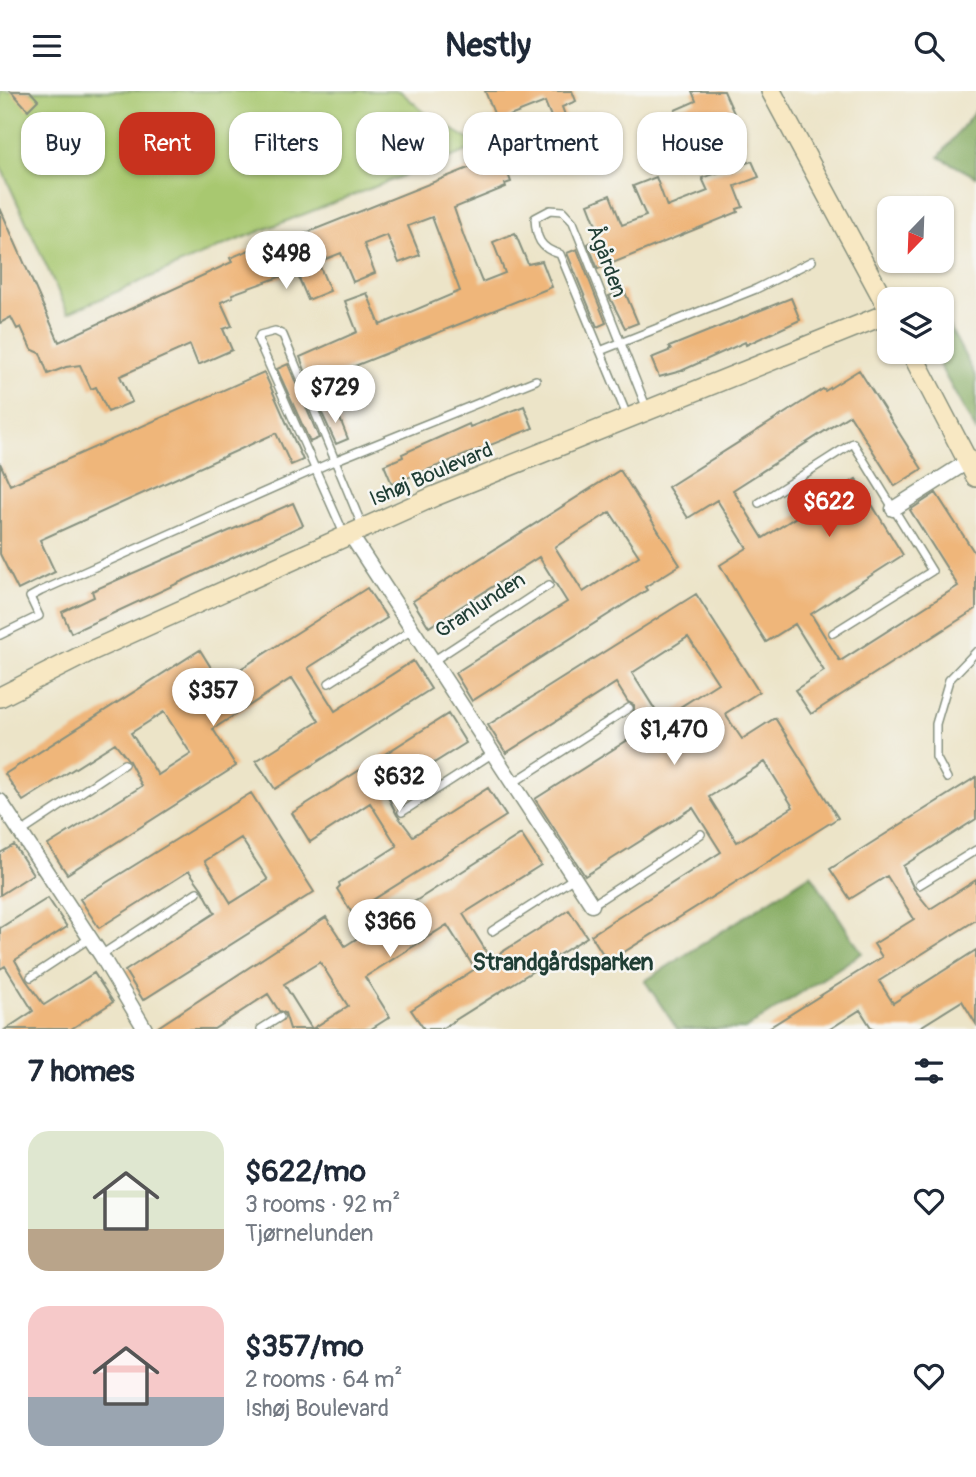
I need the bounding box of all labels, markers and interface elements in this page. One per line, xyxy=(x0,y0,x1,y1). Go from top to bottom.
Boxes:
text: Nestly xyxy=(445,26,531,66)
icon: menu xyxy=(28,27,66,65)
icon: search xyxy=(910,27,948,65)
chip: Buy xyxy=(21,112,105,175)
chip: Rent xyxy=(119,112,215,175)
chip: Filters xyxy=(229,112,342,175)
chip: New xyxy=(356,112,449,175)
chip: Apartment xyxy=(463,112,623,175)
chip: House xyxy=(637,112,747,175)
north arrow xyxy=(877,196,954,273)
map controls xyxy=(877,196,954,364)
street label: Ågården xyxy=(580,221,634,301)
pin: $498 xyxy=(245,231,327,291)
text: $498 xyxy=(261,239,311,268)
button: layers xyxy=(877,287,954,364)
pin: $729 xyxy=(294,365,376,425)
text: $729 xyxy=(310,373,360,402)
street label: Ishøj Boulevard xyxy=(365,436,497,513)
pin: $622 xyxy=(788,479,870,539)
text: $622 xyxy=(803,487,855,516)
street label: Granlunden xyxy=(430,566,530,645)
pin: $357 xyxy=(172,669,254,728)
text: $357 xyxy=(188,676,238,705)
pin: $1,470 xyxy=(617,707,731,767)
text: $1,470 xyxy=(640,715,708,744)
pin: $632 xyxy=(358,755,440,814)
text: $632 xyxy=(373,762,425,791)
pin: $366 xyxy=(349,899,431,959)
text: $366 xyxy=(364,907,416,936)
district label: Strandgårdsparken xyxy=(472,948,654,977)
icon: filters xyxy=(910,1052,948,1090)
text: 7 homes xyxy=(28,1053,135,1090)
text: $622/mo xyxy=(245,1153,366,1190)
icon: home xyxy=(84,1159,168,1243)
icon: heart xyxy=(910,1182,948,1220)
text: 3 rooms · 92 m² xyxy=(245,1190,400,1219)
text: Tjørnelunden xyxy=(245,1219,373,1248)
text: $357/mo xyxy=(245,1328,364,1365)
icon: home xyxy=(84,1334,168,1418)
icon: heart xyxy=(910,1357,948,1395)
text: 2 rooms · 64 m² xyxy=(245,1365,402,1394)
text: Ishøj Boulevard xyxy=(245,1394,389,1423)

